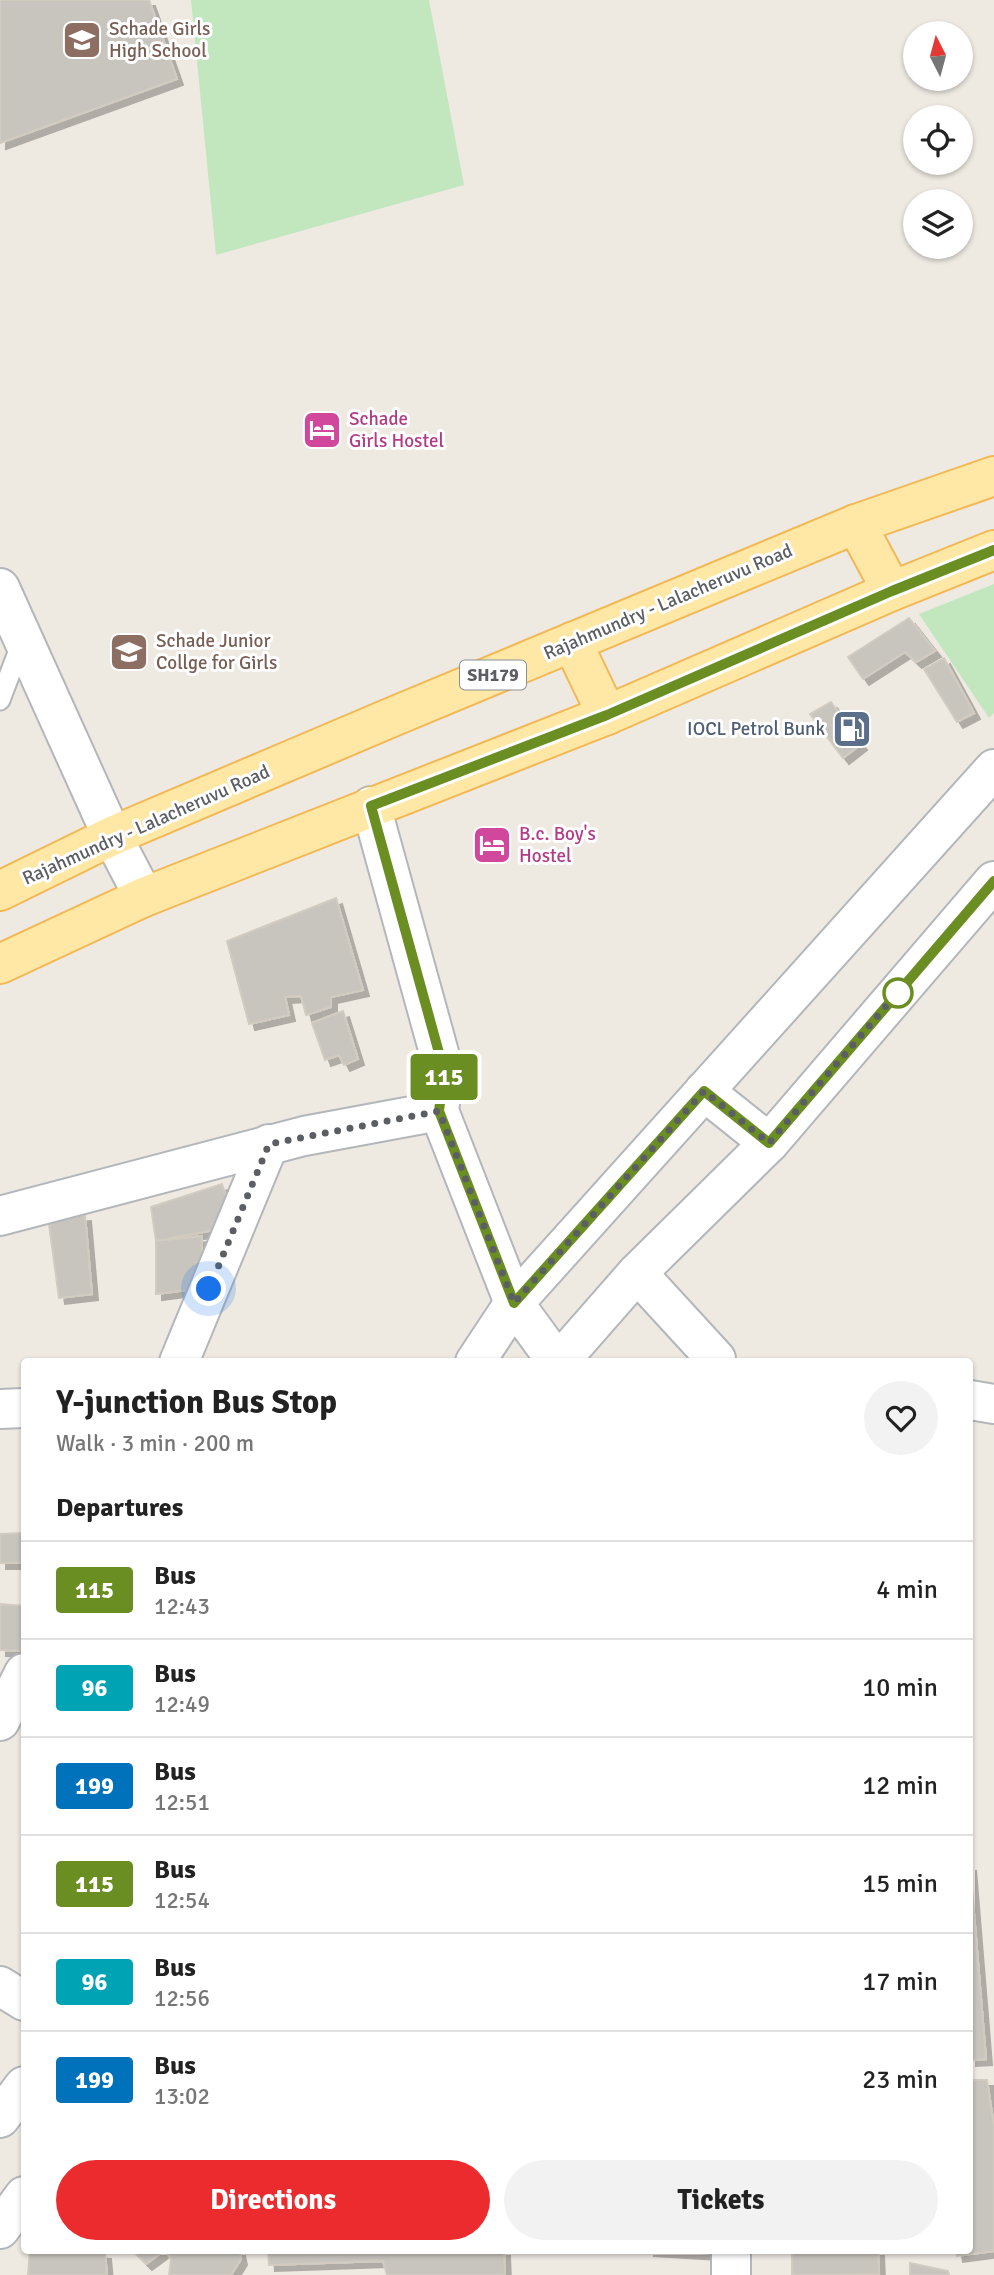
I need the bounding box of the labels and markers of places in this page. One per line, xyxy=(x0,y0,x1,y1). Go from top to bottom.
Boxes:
place label: Schade Girls High School xyxy=(109,17,210,63)
school or university icon: Schade Girls High School xyxy=(61,19,103,61)
place label: Schade Girls Hostel xyxy=(349,407,444,453)
hotel icon: Schade Girls Hostel xyxy=(301,409,343,451)
place label: Schade Junior Collge for Girls xyxy=(156,629,277,675)
school or university icon: Schade Junior Collge for Girls xyxy=(108,631,150,673)
fuel station icon: IOCL Petrol Bunk xyxy=(831,708,873,750)
place label: IOCL Petrol Bunk xyxy=(687,717,825,741)
place label: B.c. Boy's Hostel xyxy=(519,822,596,868)
hotel icon: B.c. Boy's Hostel xyxy=(471,824,513,866)
unlabelled marker xyxy=(883,978,913,1008)

